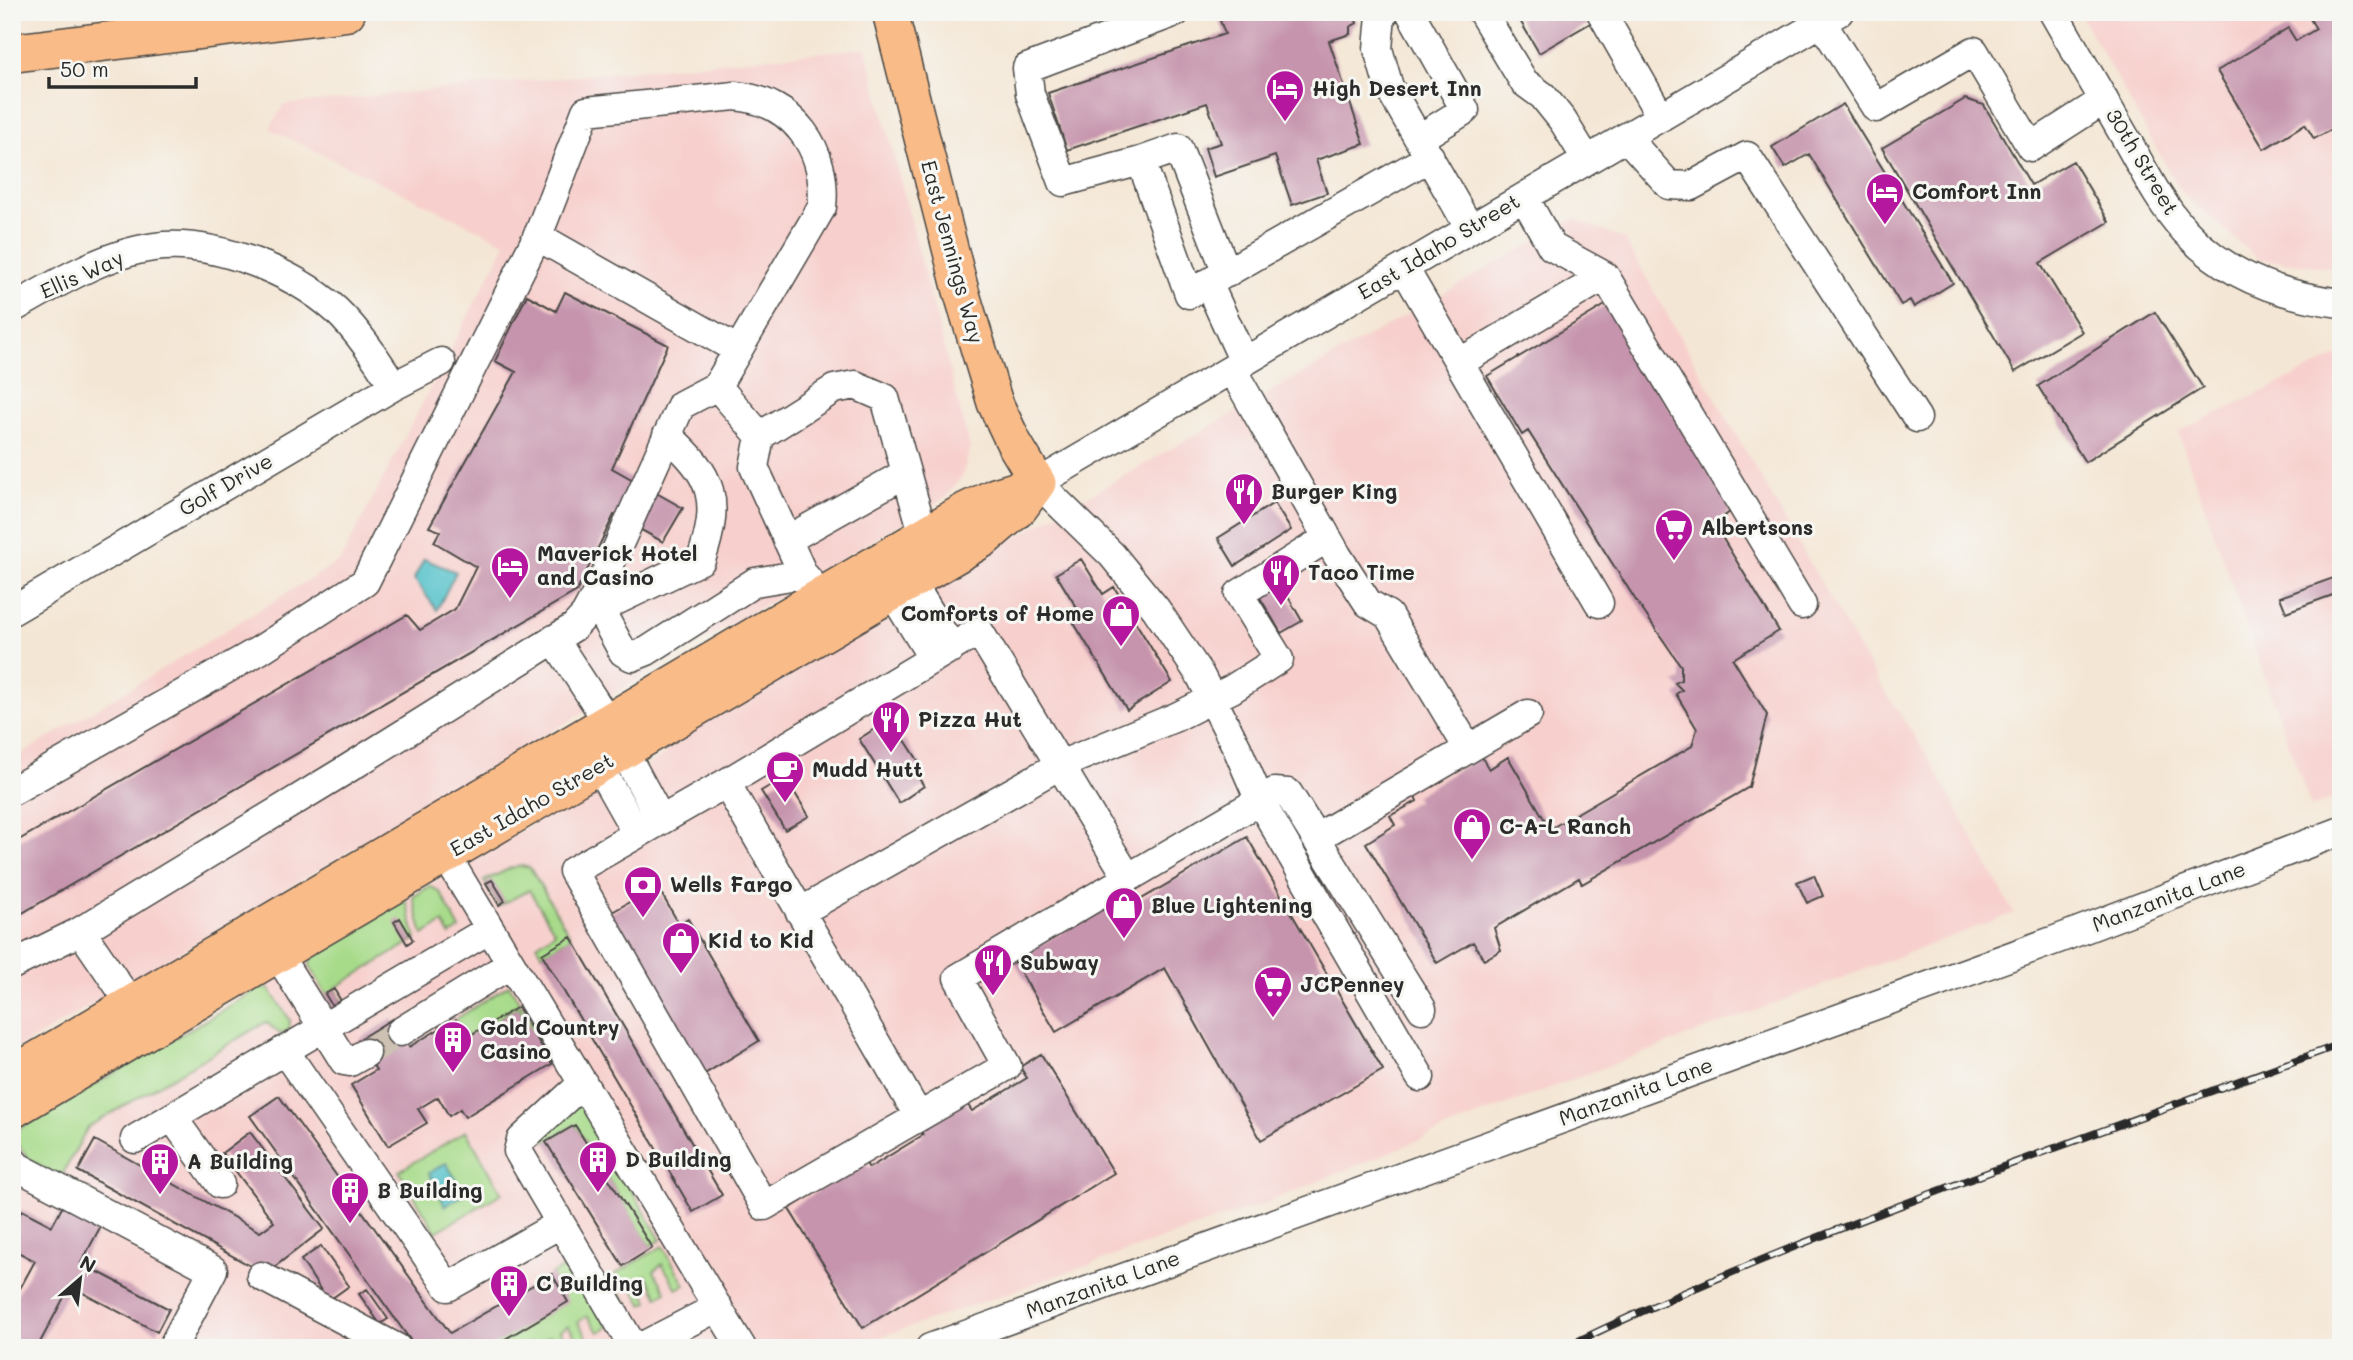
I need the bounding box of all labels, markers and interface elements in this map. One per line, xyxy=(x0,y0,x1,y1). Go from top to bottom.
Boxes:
scale bar xyxy=(49,46,196,90)
text: 50 m xyxy=(60,55,109,82)
hotel icon: High Desert Inn xyxy=(1264,68,1306,123)
place label: High Desert Inn xyxy=(1312,74,1482,101)
street label: 30th Street xyxy=(2101,103,2186,220)
street label: East Jennings Way xyxy=(916,157,991,346)
hotel icon: Comfort Inn xyxy=(1864,171,1906,226)
place label: Comfort Inn xyxy=(1912,177,2041,204)
street label: East Idaho Street xyxy=(1352,187,1524,305)
street label: Ellis Way xyxy=(36,243,127,304)
street label: Golf Drive xyxy=(174,446,277,521)
restaurant icon: Burger King xyxy=(1223,471,1265,526)
place label: Burger King xyxy=(1271,477,1397,504)
supermarket icon: Albertsons xyxy=(1653,507,1695,562)
place label: Albertsons xyxy=(1701,513,1813,540)
place label: Maverick Hotel and Casino xyxy=(537,539,697,590)
hotel icon: Maverick Hotel and Casino xyxy=(489,545,531,600)
restaurant icon: Taco Time xyxy=(1260,552,1302,607)
place label: Taco Time xyxy=(1308,558,1415,585)
shop icon: Comforts of Home xyxy=(1100,593,1142,648)
place label: Comforts of Home xyxy=(901,599,1094,626)
restaurant icon: Pizza Hut xyxy=(870,699,912,754)
place label: Pizza Hut xyxy=(918,705,1022,732)
street label: East Idaho Street xyxy=(445,746,618,862)
cafe icon: Mudd Hutt xyxy=(764,749,806,804)
place label: Mudd Hutt xyxy=(812,755,923,782)
shop icon: C-A-L Ranch xyxy=(1451,806,1493,861)
place label: C-A-L Ranch xyxy=(1499,812,1631,839)
street label: Manzanita Lane xyxy=(2088,854,2249,937)
bank icon: Wells Fargo xyxy=(622,864,664,919)
place label: Wells Fargo xyxy=(670,870,793,897)
shop icon: Blue Lightening xyxy=(1103,885,1145,940)
place label: Blue Lightening xyxy=(1151,891,1313,918)
shop icon: Kid to Kid xyxy=(660,920,702,975)
place label: Kid to Kid xyxy=(708,926,814,953)
restaurant icon: Subway xyxy=(972,942,1014,997)
place label: Subway xyxy=(1020,948,1099,976)
supermarket icon: JCPenney xyxy=(1252,964,1294,1019)
place label: JCPenney xyxy=(1300,970,1404,998)
place label: Gold Country Casino xyxy=(480,1013,620,1064)
building icon: Gold Country Casino xyxy=(432,1019,474,1074)
street label: Manzanita Lane xyxy=(1555,1050,1716,1131)
building icon: D Building xyxy=(577,1139,619,1194)
building icon: A Building xyxy=(139,1141,181,1196)
place label: D Building xyxy=(625,1145,732,1172)
place label: A Building xyxy=(187,1147,293,1174)
building icon: B Building xyxy=(329,1170,371,1225)
place label: B Building xyxy=(377,1176,483,1203)
street label: Manzanita Lane xyxy=(1022,1243,1183,1324)
north arrow xyxy=(46,1244,116,1314)
text: N xyxy=(76,1249,100,1278)
building icon: C Building xyxy=(488,1263,530,1318)
place label: C Building xyxy=(536,1269,643,1296)

